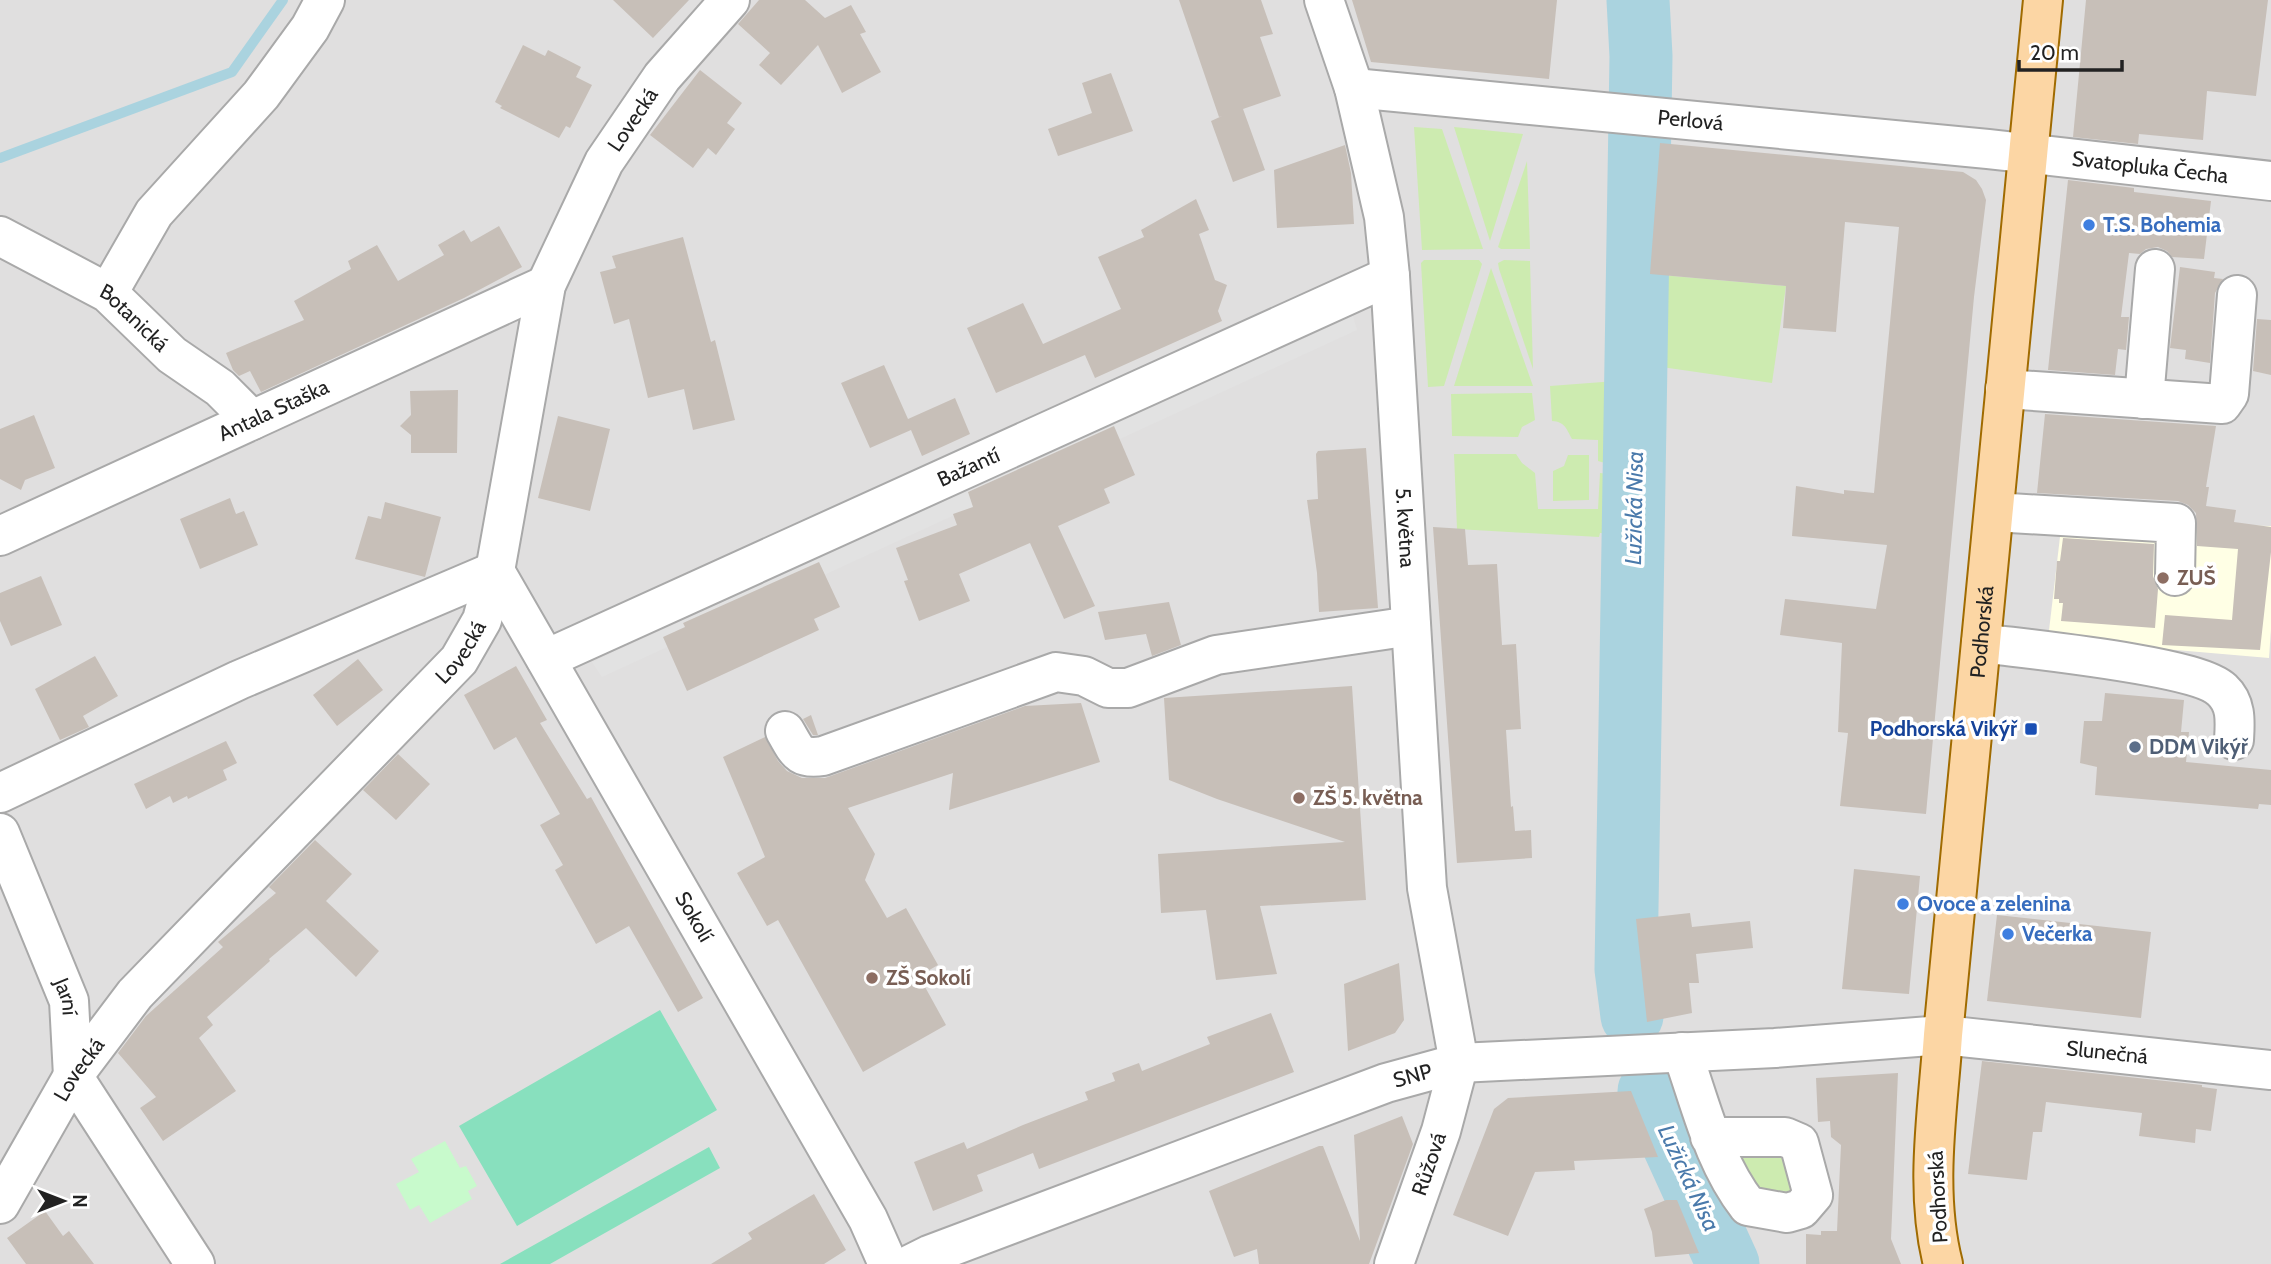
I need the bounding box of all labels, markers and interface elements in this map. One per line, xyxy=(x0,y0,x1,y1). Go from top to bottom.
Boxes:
scale bar xyxy=(2019,28,2122,72)
text: 20 m xyxy=(2030,40,2079,65)
street label: Lovecká xyxy=(602,83,663,156)
street label: Perlová xyxy=(1657,104,1724,135)
street label: Svatopluka Čecha xyxy=(2071,146,2230,188)
place label: T.S. Bohemia xyxy=(2103,212,2222,237)
marker: T.S. Bohemia xyxy=(2081,217,2097,233)
street label: Botanická xyxy=(96,278,174,357)
street label: Antala Staška xyxy=(214,374,332,446)
street label: Bažantí xyxy=(933,442,1004,492)
water label: Lužická Nisa xyxy=(1619,451,1649,565)
street label: 5. května xyxy=(1391,487,1421,568)
place label: ZUŠ xyxy=(2177,565,2216,590)
marker: ZUŠ xyxy=(2155,570,2171,586)
street label: Podhorská xyxy=(1965,585,1998,679)
street label: Lovecká xyxy=(430,616,491,689)
place label: Podhorská Vikýř xyxy=(1870,716,2018,741)
marker: Podhorská Vikýř xyxy=(2023,721,2039,737)
place label: DDM Vikýř xyxy=(2149,734,2249,759)
marker: DDM Vikýř xyxy=(2127,739,2143,755)
place label: ZŠ 5. května xyxy=(1313,785,1423,810)
marker: ZŠ 5. května xyxy=(1291,790,1307,806)
street label: Sokolí xyxy=(670,887,719,947)
place label: Ovoce a zelenina xyxy=(1917,891,2071,916)
marker: Ovoce a zelenina xyxy=(1895,896,1911,912)
place label: Večerka xyxy=(2022,921,2093,946)
marker: Večerka xyxy=(2000,926,2016,942)
place label: ZŠ Sokolí xyxy=(886,965,971,990)
marker: ZŠ Sokolí xyxy=(864,970,880,986)
street label: Jarní xyxy=(49,973,83,1017)
street label: Lovecká xyxy=(48,1033,109,1106)
street label: Slunečná xyxy=(2065,1035,2149,1069)
street label: SNP xyxy=(1390,1058,1435,1092)
water label: Lužická Nisa xyxy=(1652,1120,1726,1236)
street label: Růžová xyxy=(1406,1129,1451,1199)
street label: Podhorská xyxy=(1923,1150,1952,1244)
north arrow xyxy=(28,1166,98,1236)
text: N xyxy=(68,1194,91,1208)

